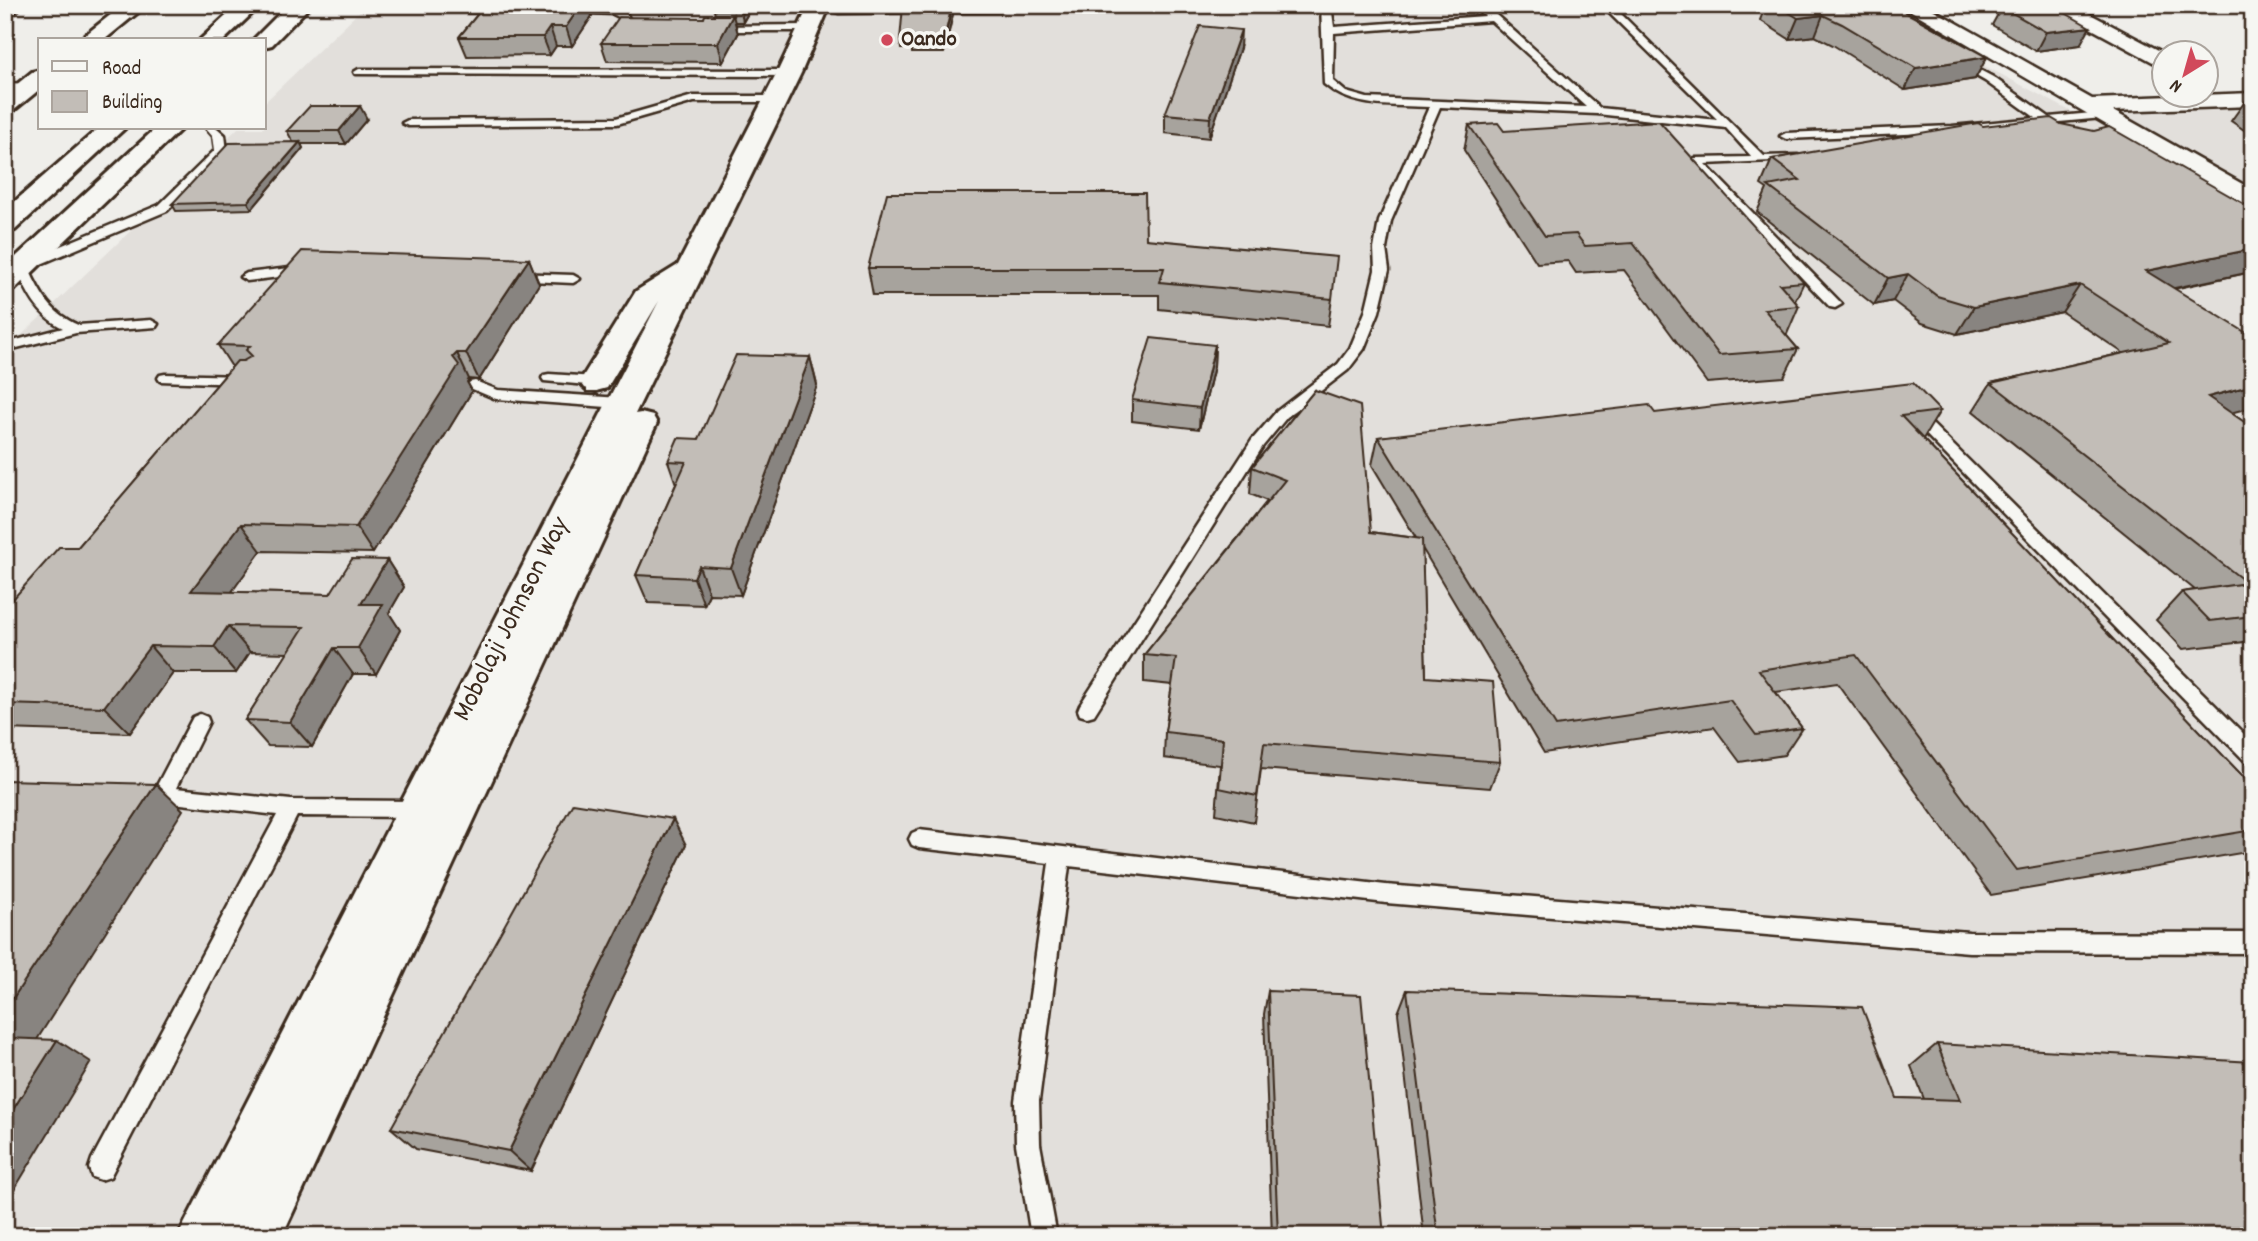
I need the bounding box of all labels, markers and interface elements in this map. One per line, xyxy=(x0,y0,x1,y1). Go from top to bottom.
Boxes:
place label: Oando xyxy=(901,24,957,57)
marker: Oando xyxy=(879,32,895,48)
legend xyxy=(38,38,266,130)
north arrow xyxy=(2150,38,2220,108)
text: Road xyxy=(102,55,141,85)
text: N xyxy=(2165,71,2189,98)
text: Building xyxy=(102,89,162,119)
street label: Mobolaji Johnson Way xyxy=(444,510,582,729)

